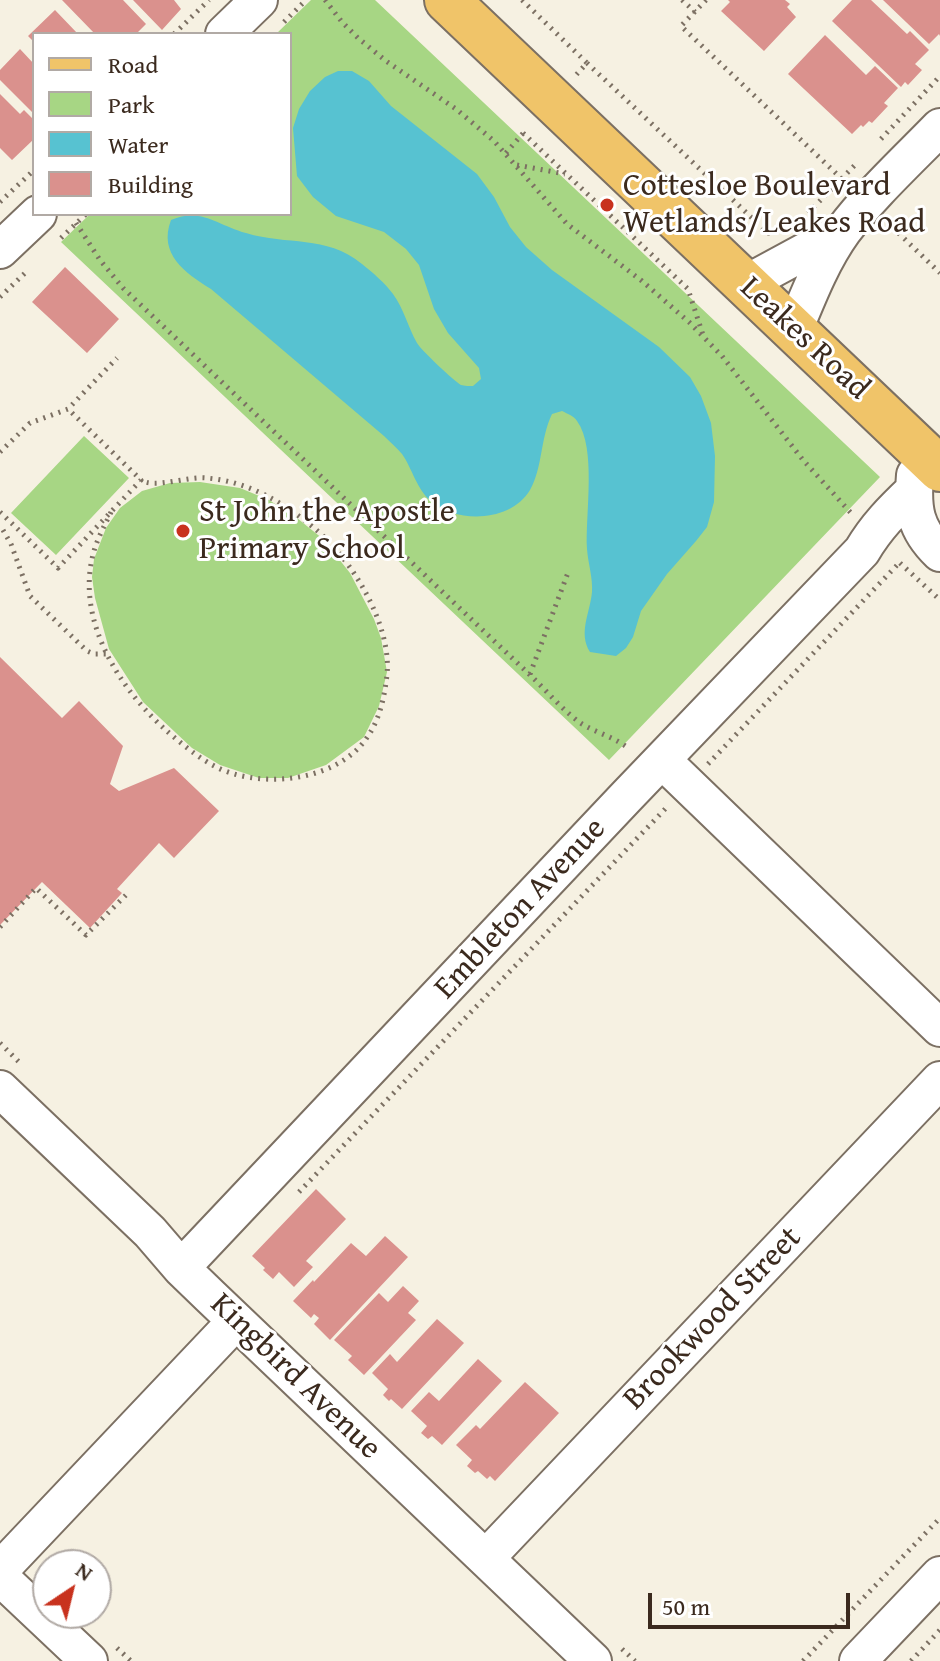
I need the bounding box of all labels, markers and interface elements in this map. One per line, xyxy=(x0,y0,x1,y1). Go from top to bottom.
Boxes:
legend xyxy=(32,32,292,216)
text: Road xyxy=(108,47,158,82)
text: Park xyxy=(108,87,154,122)
text: Water xyxy=(108,127,168,162)
text: Building xyxy=(108,167,193,202)
place label: Cottesloe Boulevard Wetlands/Leakes Road xyxy=(623,168,925,243)
marker: Cottesloe Boulevard Wetlands/Leakes Road xyxy=(598,196,616,214)
street label: Leakes Road xyxy=(731,269,877,409)
place label: St John the Apostle Primary School xyxy=(199,494,455,569)
marker: St John the Apostle Primary School xyxy=(174,522,192,540)
street label: Embleton Avenue xyxy=(427,810,615,1008)
street label: Brookwood Street xyxy=(616,1219,810,1419)
street label: Kingbird Avenue xyxy=(202,1286,388,1468)
north arrow xyxy=(32,1549,112,1629)
text: N xyxy=(69,1554,100,1588)
scale bar xyxy=(652,1577,854,1627)
text: 50 m xyxy=(662,1589,710,1624)

